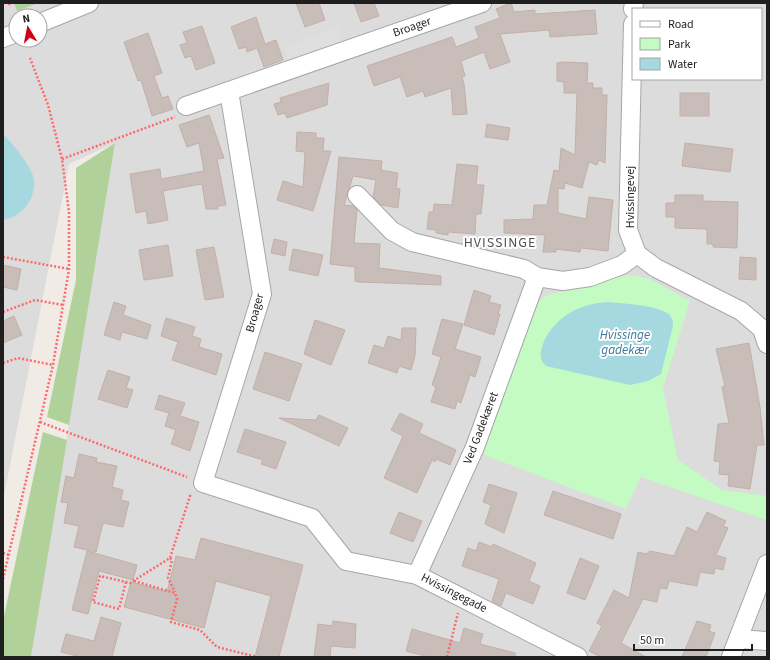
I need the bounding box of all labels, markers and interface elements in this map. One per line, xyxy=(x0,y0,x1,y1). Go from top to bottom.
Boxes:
north arrow xyxy=(8,8,48,48)
legend xyxy=(632,8,762,80)
text: N xyxy=(21,11,31,27)
street label: Broager xyxy=(391,12,434,41)
text: Road xyxy=(668,16,694,33)
text: Park xyxy=(668,36,690,53)
text: Water xyxy=(668,56,698,73)
street label: Hvissingevej xyxy=(622,166,639,228)
district label: HVISSINGE xyxy=(464,233,536,253)
street label: Broager xyxy=(242,291,269,334)
water label: Hvissinge gadekær xyxy=(600,326,650,359)
street label: Ved Gadekæret xyxy=(459,389,503,467)
street label: Hvissingegade xyxy=(418,569,490,617)
scale bar xyxy=(634,626,752,652)
text: 50 m xyxy=(640,632,664,649)

